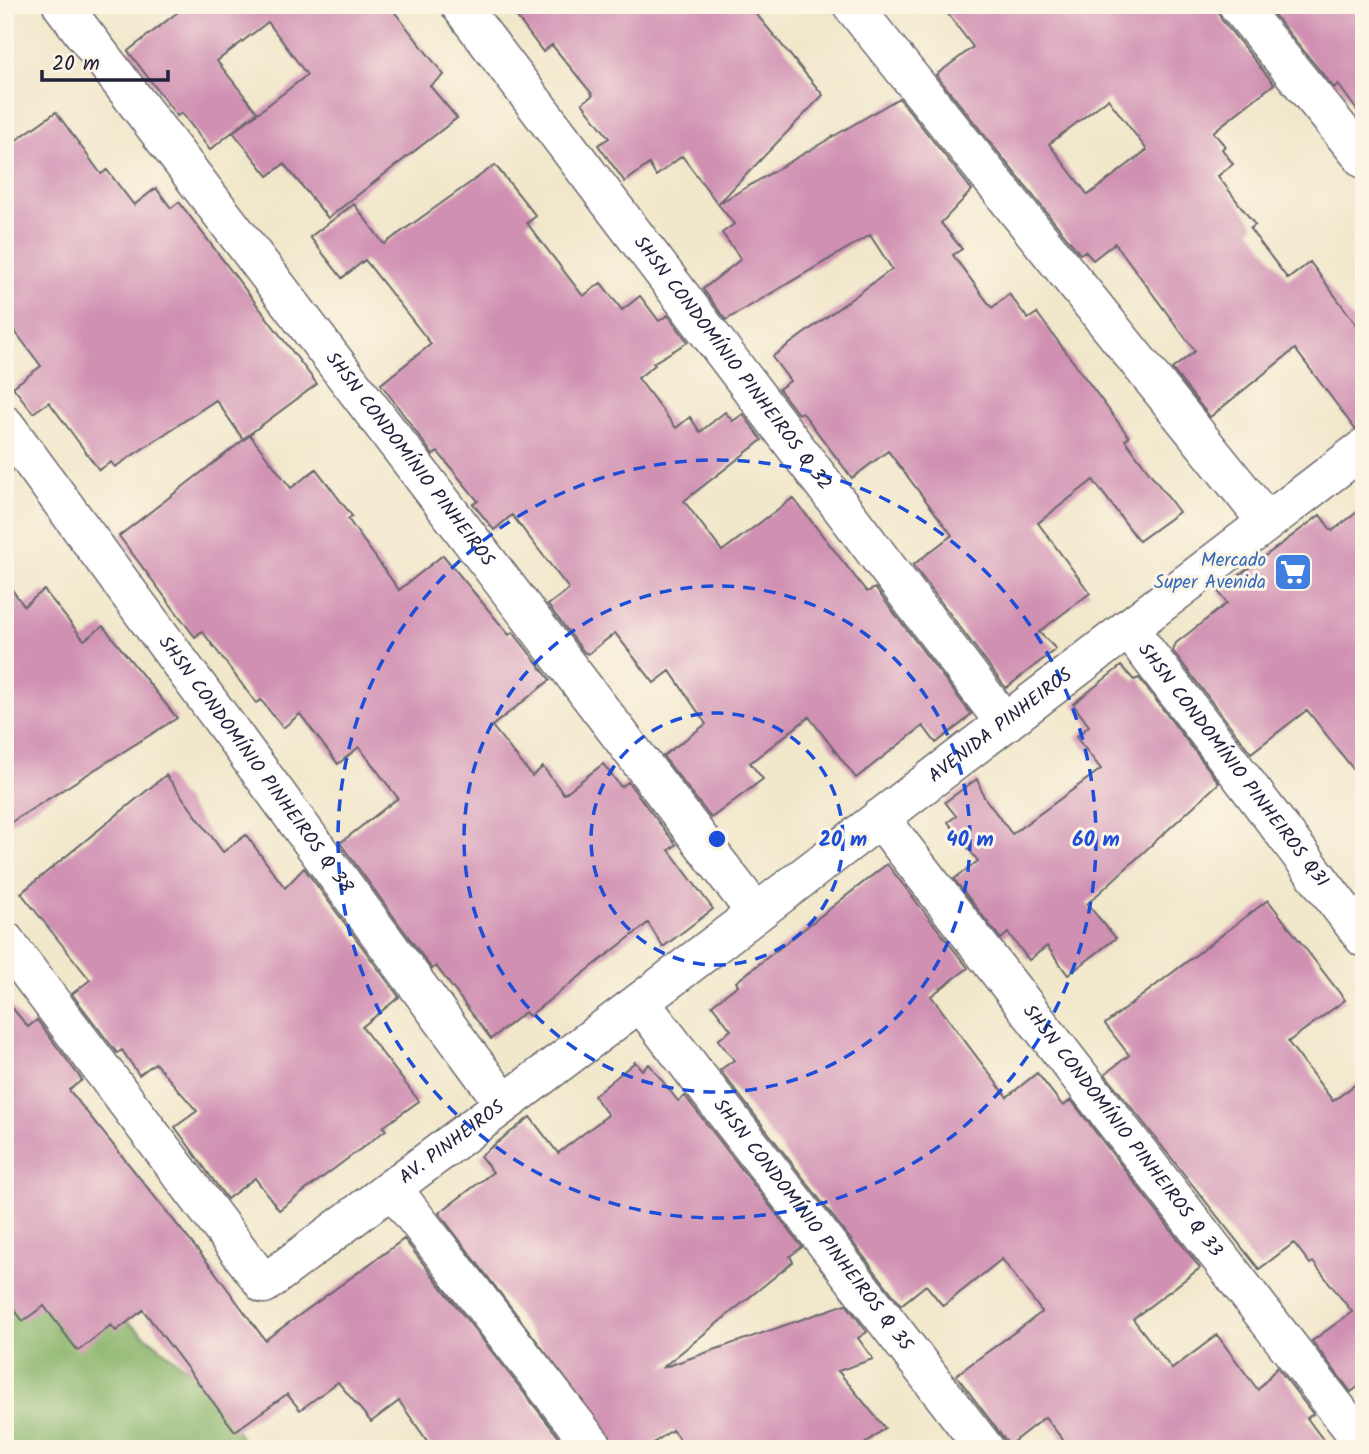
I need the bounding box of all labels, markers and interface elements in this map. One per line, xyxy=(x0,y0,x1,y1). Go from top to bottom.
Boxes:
scale bar xyxy=(42,38,168,82)
text: 20 m xyxy=(52,48,100,81)
street label: SHSN CONDOMÍNIO PINHEIROS Q 32 xyxy=(625,230,839,497)
street label: SHSN CONDOMÍNIO PINHEIROS xyxy=(317,346,501,573)
place label: Mercado Super Avenida xyxy=(1154,546,1266,598)
supermarket icon: Mercado Super Avenida xyxy=(1272,551,1314,593)
street label: SHSN CONDOMÍNIO PINHEIROS Q 38 xyxy=(150,630,361,901)
street label: SHSN CONDOMÍNIO PINHEIROS Q31 xyxy=(1130,637,1336,894)
street label: AVENIDA PINHEIROS xyxy=(922,661,1079,791)
text: 20 m xyxy=(819,824,867,857)
text: 40 m xyxy=(946,824,994,857)
text: 60 m xyxy=(1072,824,1120,857)
centre of rings xyxy=(705,827,729,851)
street label: SHSN CONDOMÍNIO PINHEIROS Q 33 xyxy=(1015,998,1230,1264)
street label: SHSN CONDOMÍNIO PINHEIROS Q 35 xyxy=(705,1092,921,1359)
street label: AV. PINHEIROS xyxy=(393,1093,511,1193)

